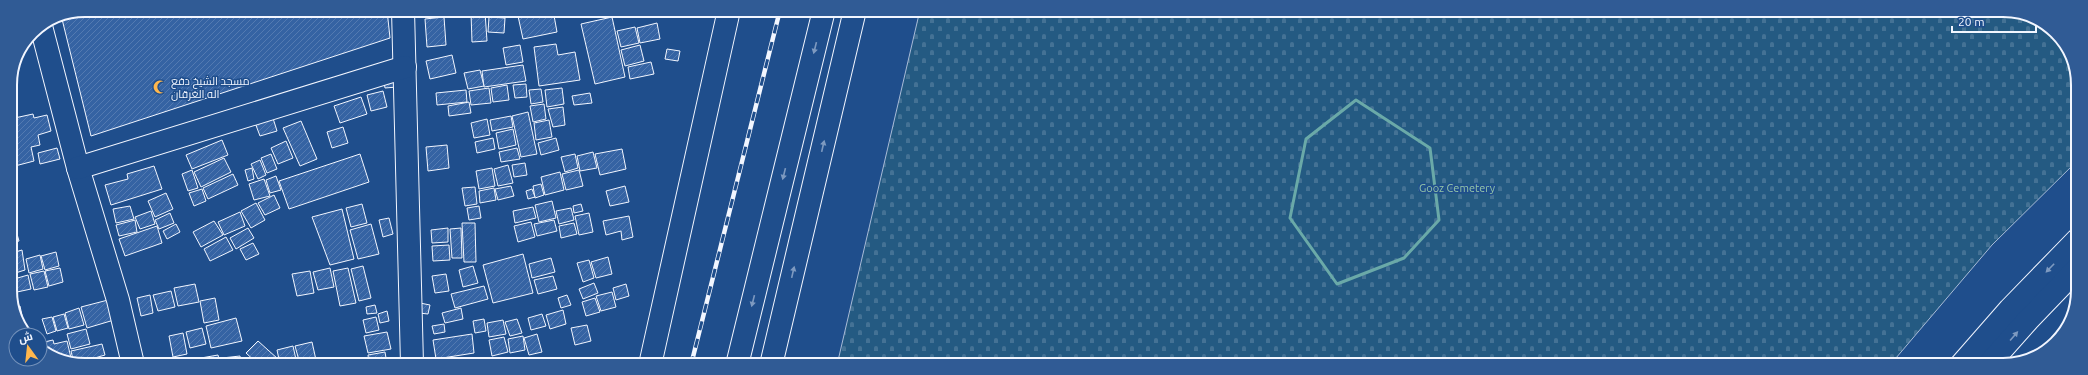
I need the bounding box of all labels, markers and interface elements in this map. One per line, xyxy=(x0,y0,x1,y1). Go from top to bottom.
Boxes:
scale bar xyxy=(1952,8,2036,34)
text: 20 m xyxy=(1958,15,1985,28)
one-way arrow xyxy=(812,42,818,54)
place label: مسجد الشيخ دفع اله الغرقان xyxy=(171,75,250,101)
mosque icon: مسجد الشيخ دفع اله الغرقان xyxy=(152,79,168,95)
one-way arrow xyxy=(820,139,826,151)
one-way arrow xyxy=(781,169,787,181)
park label: Gooz Cemetery xyxy=(1419,182,1496,194)
one-way arrow xyxy=(2045,263,2055,273)
one-way arrow xyxy=(790,266,796,278)
one-way arrow xyxy=(749,294,755,307)
north arrow xyxy=(8,327,48,367)
text: ش xyxy=(17,330,34,346)
one-way arrow xyxy=(2009,331,2018,340)

